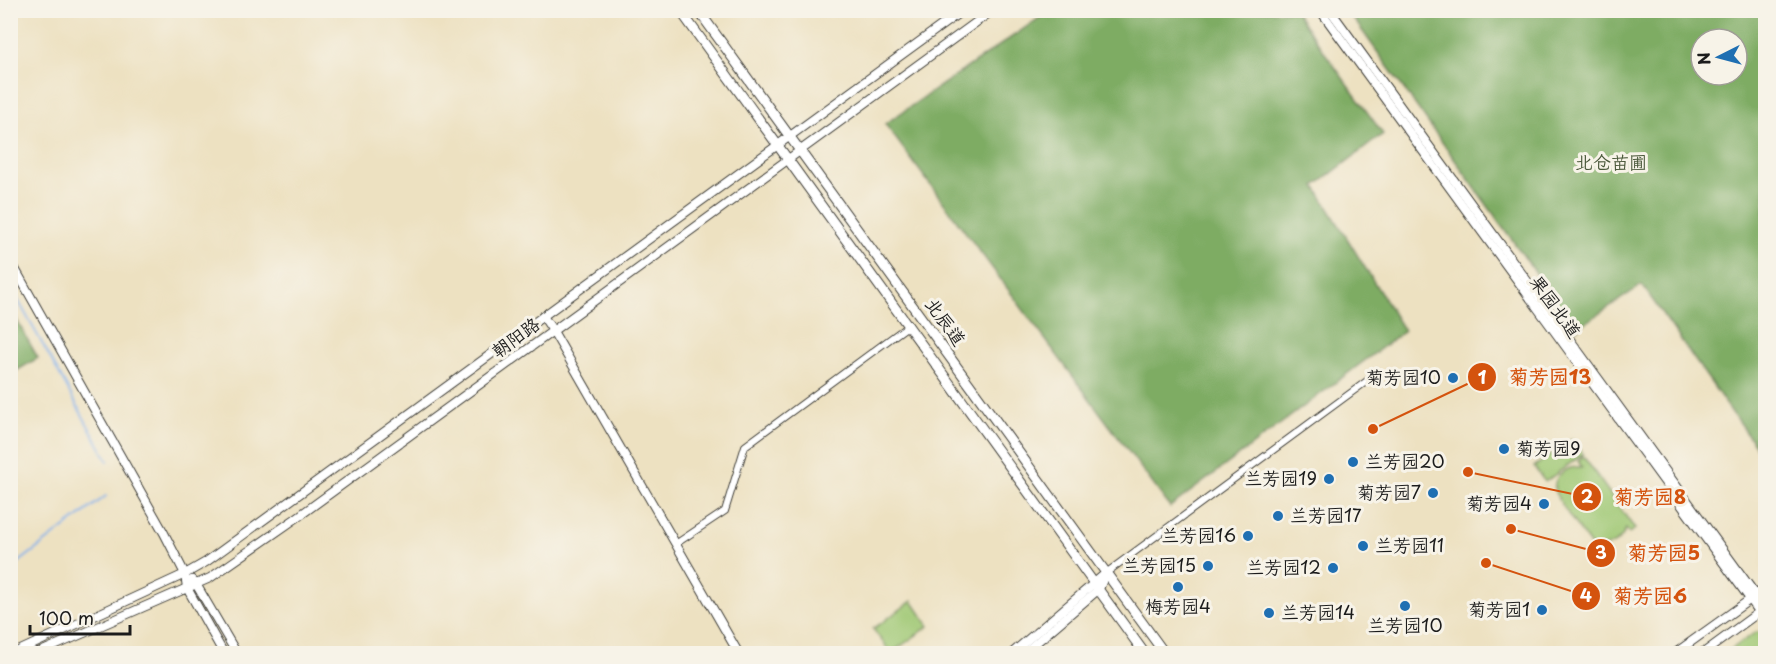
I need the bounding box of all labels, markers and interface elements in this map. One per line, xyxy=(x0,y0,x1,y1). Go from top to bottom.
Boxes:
north arrow xyxy=(1689,27,1749,87)
text: N xyxy=(1690,51,1716,66)
park label: 北仓苗圃 xyxy=(1575,148,1647,175)
street label: 果园北道 xyxy=(1524,269,1588,343)
street label: 北辰道 xyxy=(919,291,973,351)
street label: 朝阳路 xyxy=(485,310,545,364)
callout: 菊芳园13 xyxy=(1467,358,1603,396)
text: 菊芳园13 xyxy=(1509,361,1591,391)
place label: 菊芳园10 xyxy=(1366,363,1441,390)
text: 1 xyxy=(1478,363,1487,390)
marker: 菊芳园10 xyxy=(1446,371,1460,385)
place label: 菊芳园9 xyxy=(1516,434,1581,461)
marker: 菊芳园9 xyxy=(1497,442,1511,456)
place label: 兰芳园20 xyxy=(1365,447,1445,474)
marker: 兰芳园20 xyxy=(1346,455,1360,469)
place label: 兰芳园19 xyxy=(1244,464,1317,491)
marker: 兰芳园19 xyxy=(1322,472,1336,486)
place label: 菊芳园7 xyxy=(1357,478,1421,505)
callout: 菊芳园8 xyxy=(1572,478,1698,516)
text: 菊芳园8 xyxy=(1614,481,1686,511)
text: 2 xyxy=(1581,482,1594,509)
marker: 菊芳园7 xyxy=(1426,486,1440,500)
place label: 菊芳园4 xyxy=(1466,489,1532,516)
marker: 菊芳园4 xyxy=(1537,497,1551,511)
place label: 兰芳园17 xyxy=(1290,501,1362,528)
marker: 兰芳园17 xyxy=(1271,509,1285,523)
place label: 兰芳园16 xyxy=(1161,521,1236,548)
marker: 兰芳园16 xyxy=(1241,529,1255,543)
place label: 兰芳园11 xyxy=(1375,531,1444,558)
callout: 菊芳园5 xyxy=(1586,534,1712,572)
text: 菊芳园5 xyxy=(1628,537,1700,567)
text: 3 xyxy=(1595,538,1607,565)
marker: 兰芳园11 xyxy=(1356,539,1370,553)
place label: 兰芳园15 xyxy=(1122,551,1196,578)
place label: 兰芳园12 xyxy=(1246,553,1321,580)
marker: 兰芳园15 xyxy=(1201,559,1215,573)
marker: 兰芳园12 xyxy=(1326,561,1340,575)
callout: 菊芳园6 xyxy=(1571,577,1699,615)
marker: 梅芳园4 xyxy=(1171,580,1185,594)
text: 菊芳园6 xyxy=(1613,580,1687,610)
text: 4 xyxy=(1580,581,1592,608)
place label: 梅芳园4 xyxy=(1145,592,1211,619)
place label: 菊芳园1 xyxy=(1468,595,1530,622)
scale bar xyxy=(30,598,130,636)
place label: 兰芳园14 xyxy=(1281,598,1355,625)
marker: 兰芳园10 xyxy=(1398,599,1412,613)
marker: 菊芳园1 xyxy=(1535,603,1549,617)
text: 100 m xyxy=(39,604,94,631)
marker: 兰芳园14 xyxy=(1262,606,1276,620)
place label: 兰芳园10 xyxy=(1367,611,1443,638)

